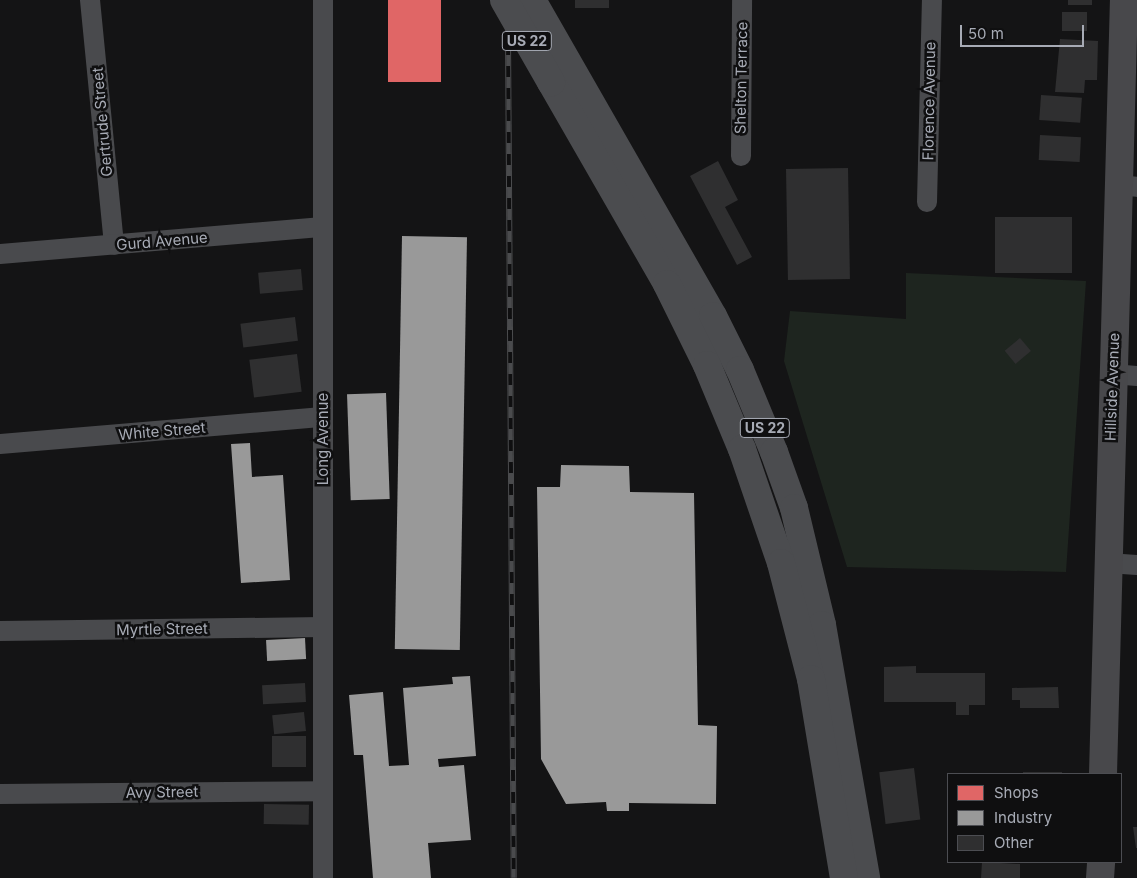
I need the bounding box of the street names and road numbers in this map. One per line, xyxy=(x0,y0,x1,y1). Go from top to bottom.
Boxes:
street label: Shelton Terrace xyxy=(731,22,751,134)
road number: US 22 xyxy=(501,29,553,52)
street label: Florence Avenue xyxy=(919,41,939,161)
street label: Gertrude Street xyxy=(88,67,116,177)
street label: Gurd Avenue xyxy=(116,228,208,254)
street label: Hillside Avenue xyxy=(1101,333,1123,441)
street label: Long Avenue xyxy=(314,393,332,485)
road number: US 22 xyxy=(739,416,791,439)
street label: White Street xyxy=(118,418,206,444)
street label: Myrtle Street xyxy=(116,619,208,639)
street label: Avy Street xyxy=(125,782,199,802)

